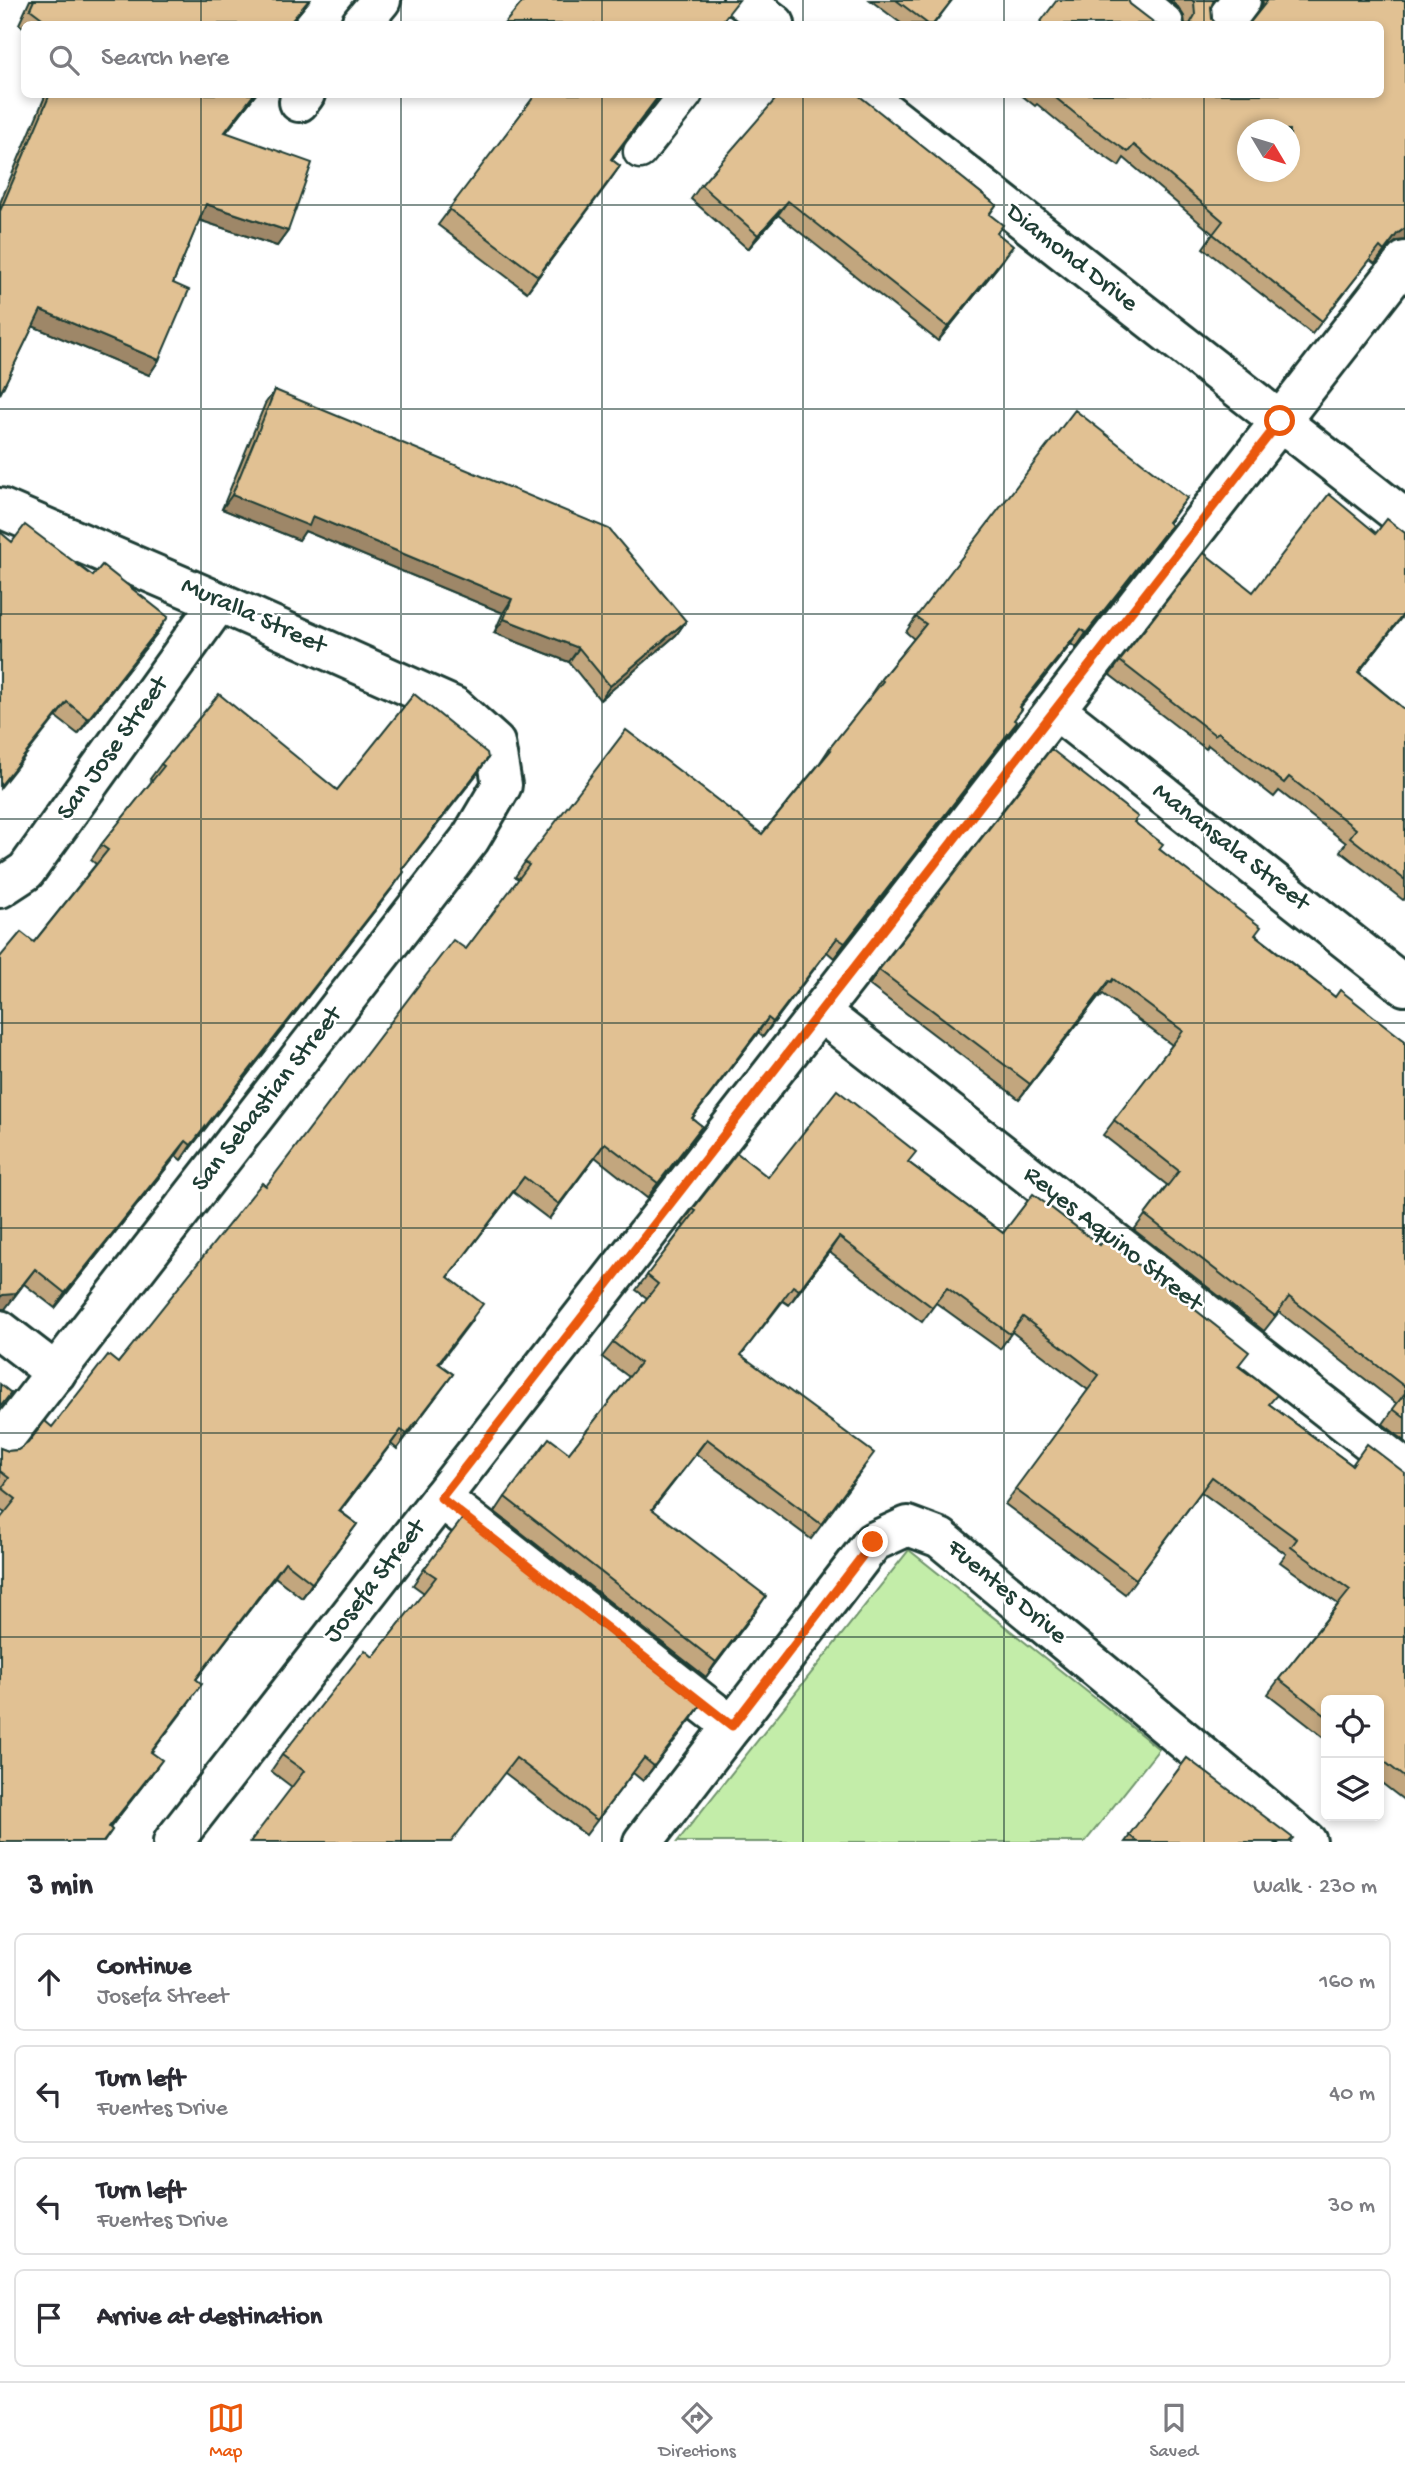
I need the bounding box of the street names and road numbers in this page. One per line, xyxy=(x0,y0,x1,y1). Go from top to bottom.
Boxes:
street label: Diamond Drive xyxy=(997,196,1144,321)
street label: Muralla Street xyxy=(176,571,332,664)
street label: San Jose Street xyxy=(51,669,178,827)
street label: Manansala Street xyxy=(1145,777,1317,921)
street label: San Sebastian Street xyxy=(186,999,351,1199)
street label: Reyes Aquino Street xyxy=(1016,1160,1210,1321)
street label: Josefa Street xyxy=(318,1512,435,1650)
street label: Fuentes Drive xyxy=(939,1533,1073,1653)

